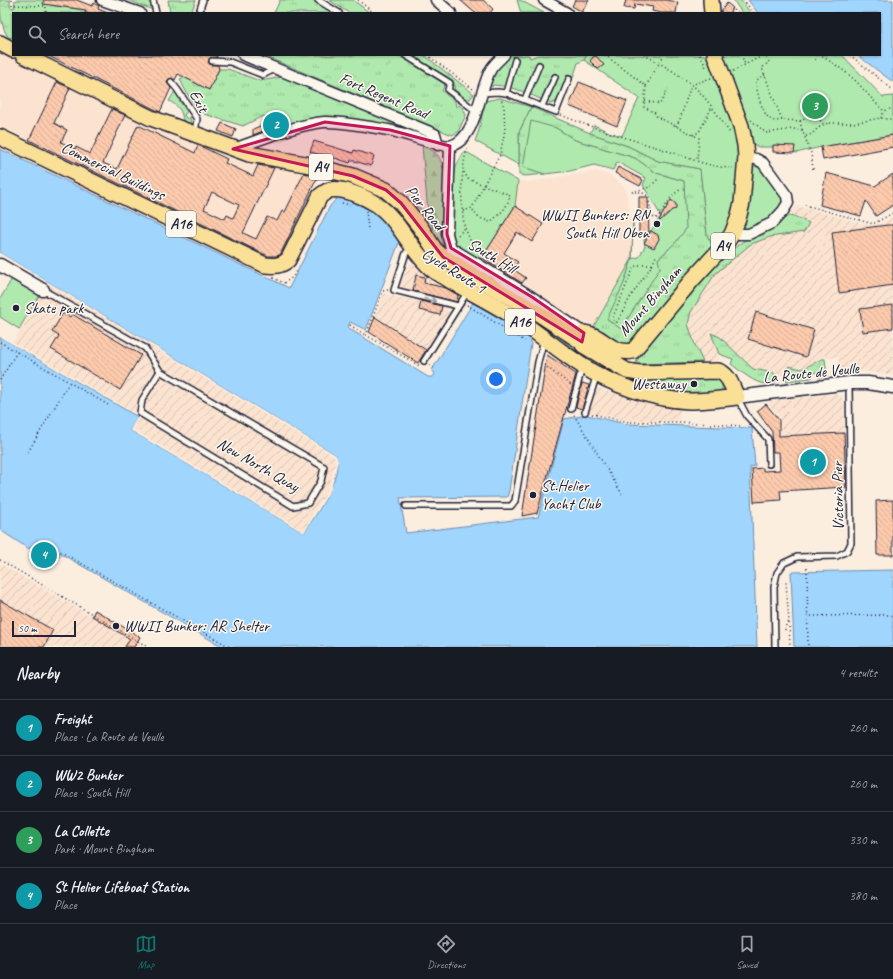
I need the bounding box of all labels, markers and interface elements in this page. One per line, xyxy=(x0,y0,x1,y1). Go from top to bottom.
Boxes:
search box xyxy=(12,12,881,56)
icon: search xyxy=(26,23,48,45)
text: Search here xyxy=(58,25,119,44)
street label: Fort Regent Road xyxy=(336,68,434,125)
street label: Exit xyxy=(185,86,214,117)
pin: 3 xyxy=(802,91,828,121)
pin: 2 xyxy=(263,110,289,140)
street label: Commercial Buildings xyxy=(58,137,169,205)
road number: A4 xyxy=(309,154,333,180)
street label: Pier Road xyxy=(401,181,451,237)
place label: WWII Bunkers: RN South Hill Oben xyxy=(541,205,652,243)
road number: A16 xyxy=(166,211,196,237)
marker: WWII Bunkers: RN South Hill Oben xyxy=(652,219,662,229)
road number: A4 xyxy=(711,233,735,259)
street label: South Hill xyxy=(464,234,523,280)
street label: Cycle Route 1 xyxy=(418,244,490,299)
street label: Mount Bingham xyxy=(614,261,687,340)
one-way arrow xyxy=(423,296,436,304)
place label: Skate park xyxy=(24,298,85,318)
marker: Skate park xyxy=(11,303,21,313)
road number: A16 xyxy=(505,309,535,335)
street label: La Route de Veulle xyxy=(762,358,862,388)
your location xyxy=(486,369,506,389)
place label: Westaway xyxy=(632,374,688,394)
marker: Westaway xyxy=(689,379,699,389)
street label: New North Quay xyxy=(214,434,304,497)
pin: 1 xyxy=(800,447,826,477)
street label: Victoria Pier xyxy=(827,459,849,530)
place label: St.Helier Yacht Club xyxy=(541,476,601,514)
marker: St.Helier Yacht Club xyxy=(528,490,538,500)
pin: 4 xyxy=(31,540,57,570)
place label: WWII Bunker: AR Shelter xyxy=(124,616,271,636)
scale bar xyxy=(12,619,76,638)
text: 50 m xyxy=(18,621,37,635)
marker: WWII Bunker: AR Shelter xyxy=(111,621,121,631)
text: Nearby xyxy=(16,663,59,684)
text: 4 results xyxy=(839,665,877,681)
text: Freight xyxy=(54,710,92,729)
text: 1 xyxy=(26,720,32,736)
text: 260 m xyxy=(849,720,877,736)
text: Place · La Route de Veulle xyxy=(54,729,164,745)
text: WW2 Bunker xyxy=(54,766,122,785)
text: 2 xyxy=(26,776,32,792)
text: 260 m xyxy=(849,776,877,792)
text: Place · South Hill xyxy=(54,785,129,801)
text: La Collette xyxy=(54,822,109,841)
text: 3 xyxy=(26,832,32,848)
text: 330 m xyxy=(849,832,877,848)
text: Park · Mount Bingham xyxy=(54,841,154,857)
text: St Helier Lifeboat Station xyxy=(54,878,189,897)
text: 4 xyxy=(26,888,32,904)
text: 380 m xyxy=(849,888,877,904)
text: Place xyxy=(54,897,77,913)
tab: Map xyxy=(135,933,157,971)
tab: Directions xyxy=(427,933,466,971)
tab: Saved xyxy=(736,933,758,971)

